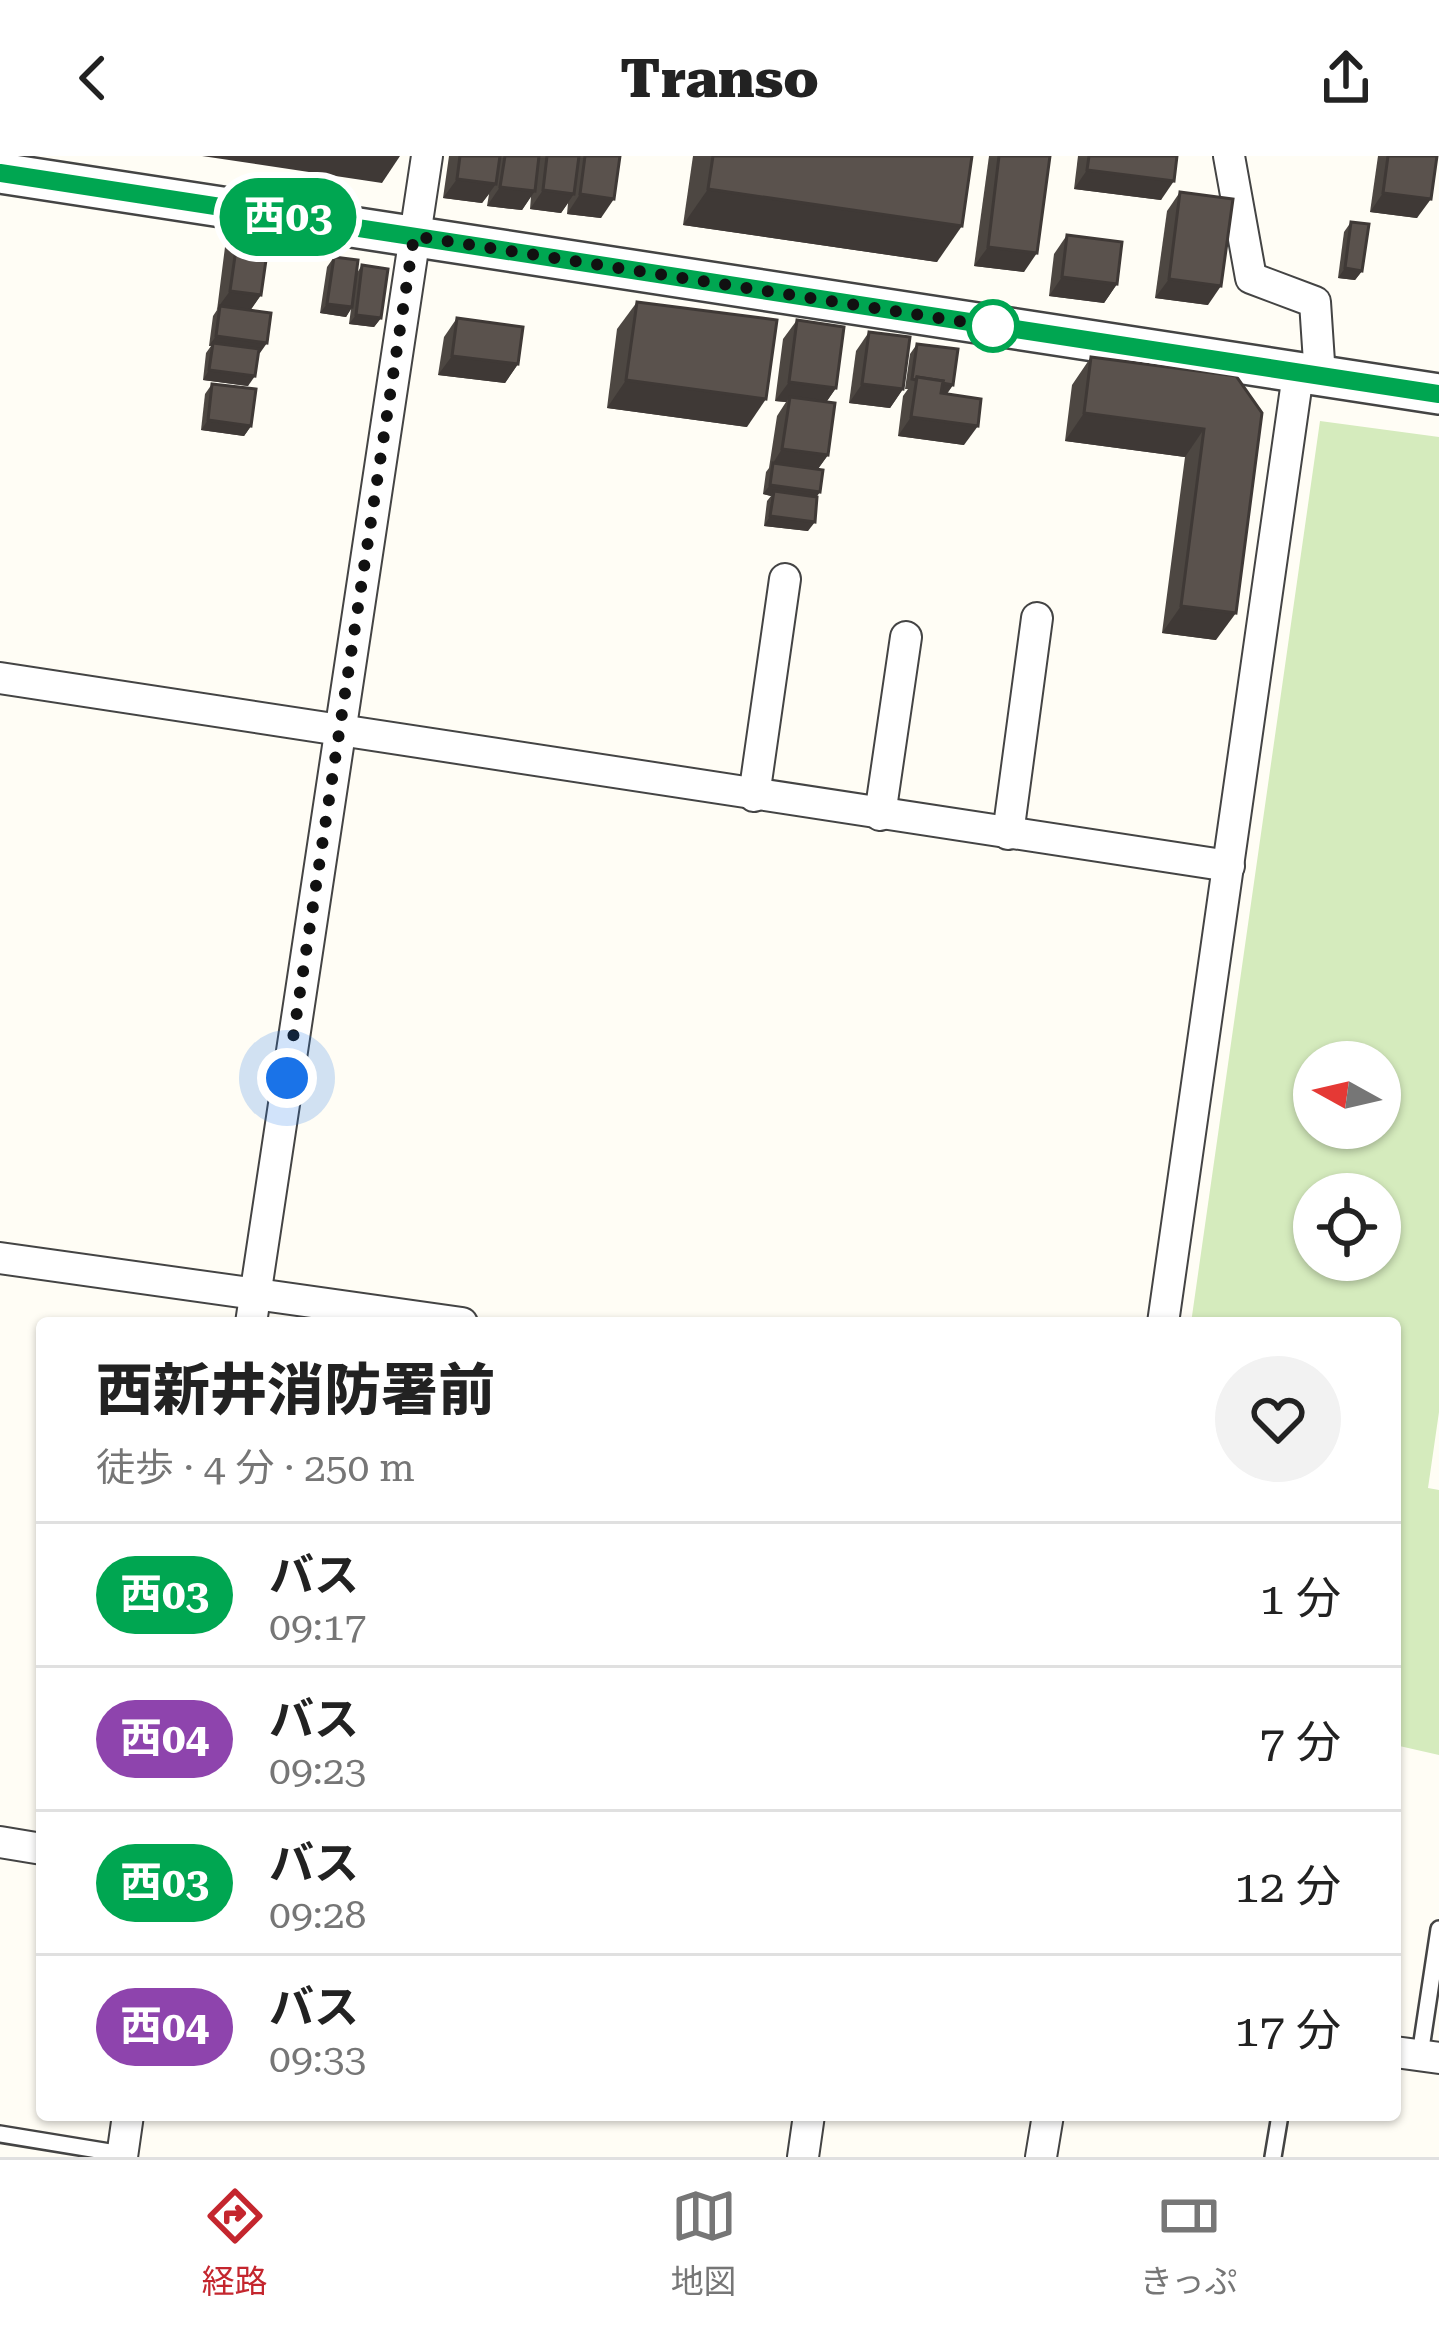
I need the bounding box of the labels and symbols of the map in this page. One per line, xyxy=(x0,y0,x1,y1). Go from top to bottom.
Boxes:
line badge: 西03 xyxy=(219,178,357,256)
unlabelled marker xyxy=(968,301,1018,351)
north arrow xyxy=(1293,1041,1401,1149)
your location xyxy=(257,1048,317,1108)

